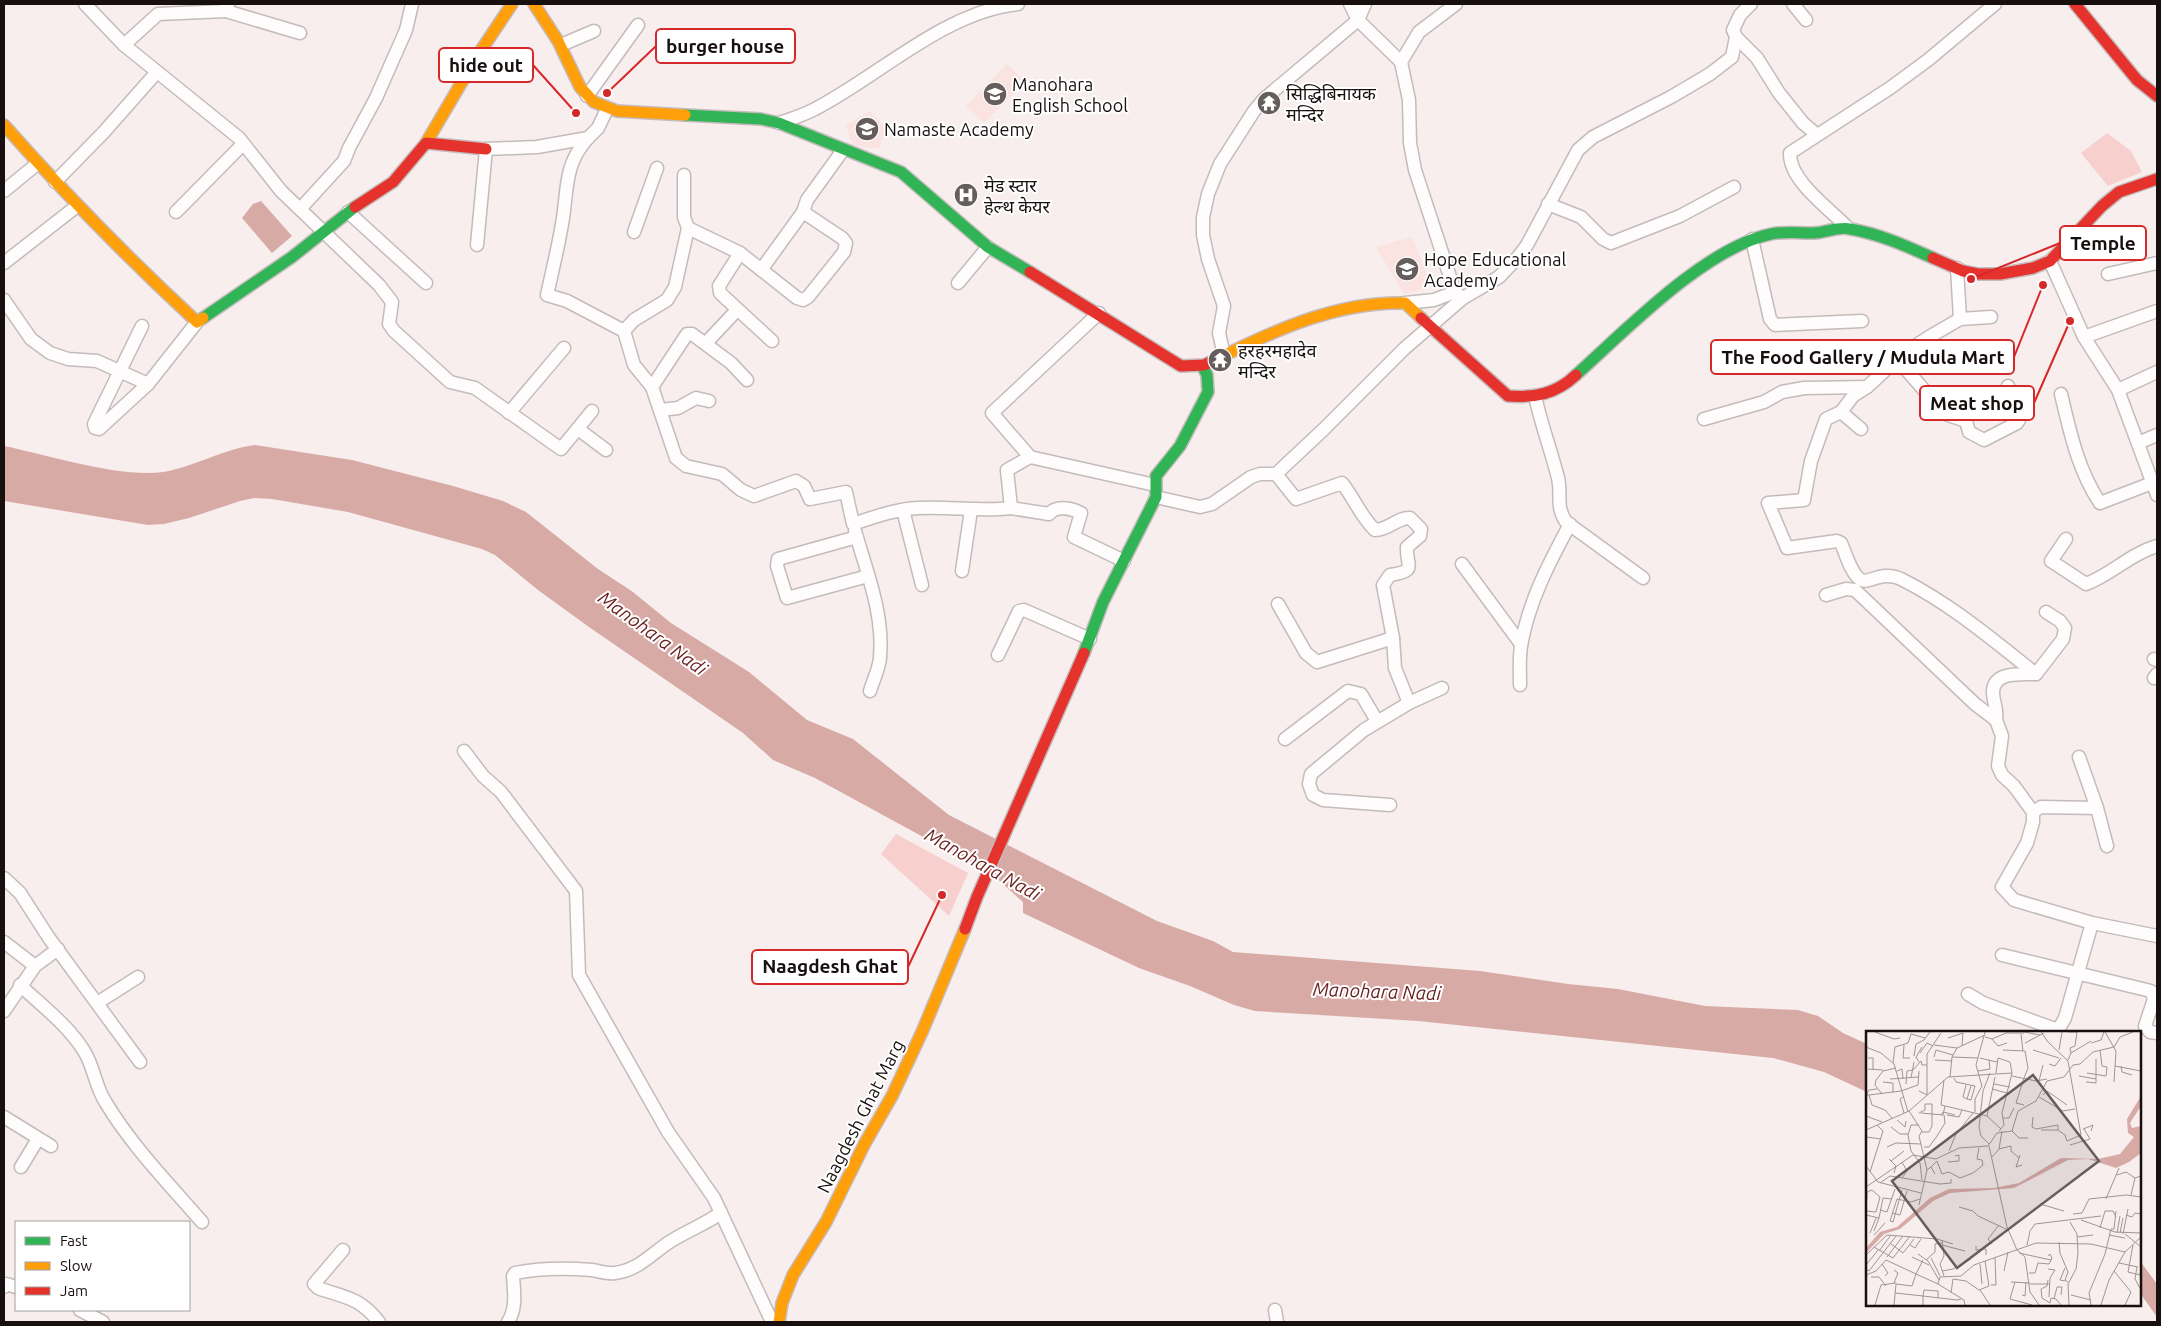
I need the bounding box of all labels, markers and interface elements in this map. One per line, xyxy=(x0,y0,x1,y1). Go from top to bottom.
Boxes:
callout: burger house xyxy=(656,29,795,63)
text: burger house xyxy=(666,35,784,57)
callout: hide out xyxy=(439,48,533,82)
text: hide out xyxy=(449,54,523,76)
place label: Manohara English School xyxy=(1012,74,1128,115)
school or university icon: Manohara English School xyxy=(982,81,1008,107)
place label: सिद्धिबिनायक मन्दिर xyxy=(1286,83,1377,124)
temple icon: सिद्धिबिनायक मन्दिर xyxy=(1256,90,1282,116)
school or university icon: Namaste Academy xyxy=(854,116,880,142)
place label: Namaste Academy xyxy=(884,119,1034,139)
place label: मेड स्टार हेल्थ केयर xyxy=(984,175,1050,216)
hospital icon: मेड स्टार हेल्थ केयर xyxy=(953,182,979,208)
callout: Temple xyxy=(2060,226,2146,260)
text: Temple xyxy=(2070,232,2136,254)
place label: Hope Educational Academy xyxy=(1424,249,1566,290)
school or university icon: Hope Educational Academy xyxy=(1394,256,1420,282)
place label: हरहरमहादेव मन्दिर xyxy=(1238,340,1317,381)
callout: The Food Gallery / Mudula Mart xyxy=(1711,340,2014,374)
text: The Food Gallery / Mudula Mart xyxy=(1721,346,2005,368)
temple icon: हरहरमहादेव मन्दिर xyxy=(1207,347,1233,373)
callout: Meat shop xyxy=(1920,386,2034,420)
text: Meat shop xyxy=(1930,392,2024,414)
water label: Manohara Nadi xyxy=(595,586,712,680)
water label: Manohara Nadi xyxy=(921,823,1046,905)
callout: Naagdesh Ghat xyxy=(752,950,908,984)
text: Naagdesh Ghat xyxy=(762,955,898,977)
water label: Manohara Nadi xyxy=(1312,978,1443,1004)
inset map xyxy=(1866,1031,2141,1306)
street label: Naagdesh Ghat Marg xyxy=(813,1036,907,1196)
legend xyxy=(15,1221,190,1311)
text: Fast xyxy=(60,1232,88,1249)
text: Slow xyxy=(60,1257,93,1274)
text: Jam xyxy=(60,1282,88,1299)

